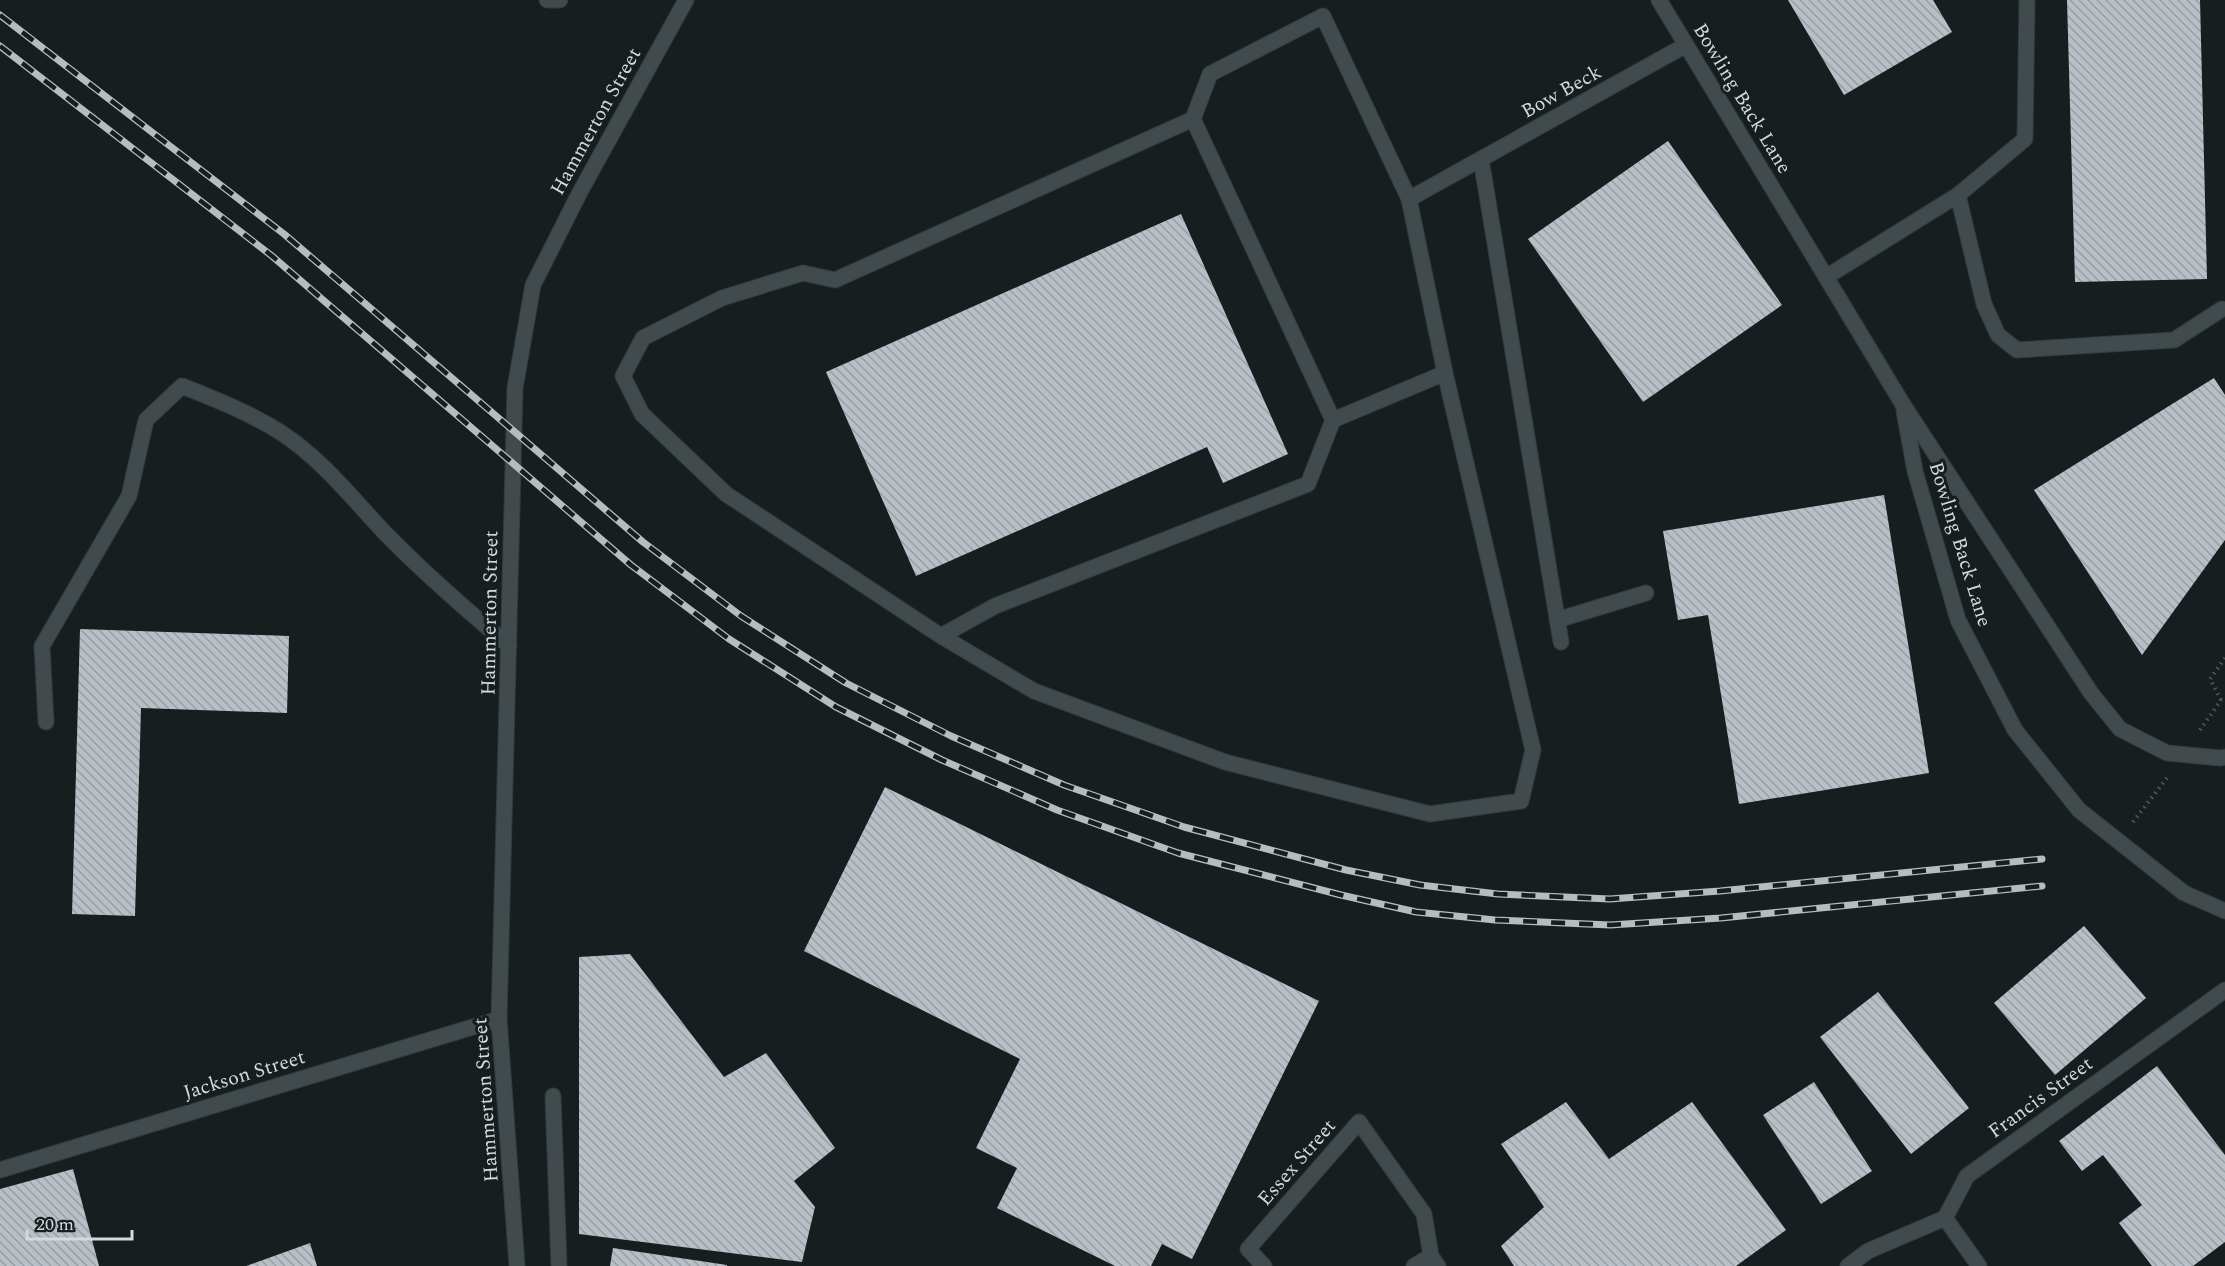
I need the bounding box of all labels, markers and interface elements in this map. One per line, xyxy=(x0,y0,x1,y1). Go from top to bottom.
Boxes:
street label: Bowling Back Lane xyxy=(1685,17,1799,180)
street label: Hammerton Street xyxy=(543,42,649,201)
street label: Bow Beck xyxy=(1516,57,1607,126)
street label: Bowling Back Lane xyxy=(1921,458,1999,631)
street label: Hammerton Street xyxy=(474,530,506,696)
street label: Hammerton Street xyxy=(465,1017,507,1183)
street label: Jackson Street xyxy=(180,1042,309,1108)
street label: Francis Street xyxy=(1982,1049,2099,1146)
street label: Essex Street xyxy=(1250,1112,1343,1213)
scale bar xyxy=(27,1203,132,1241)
text: 20 m xyxy=(36,1211,74,1238)

